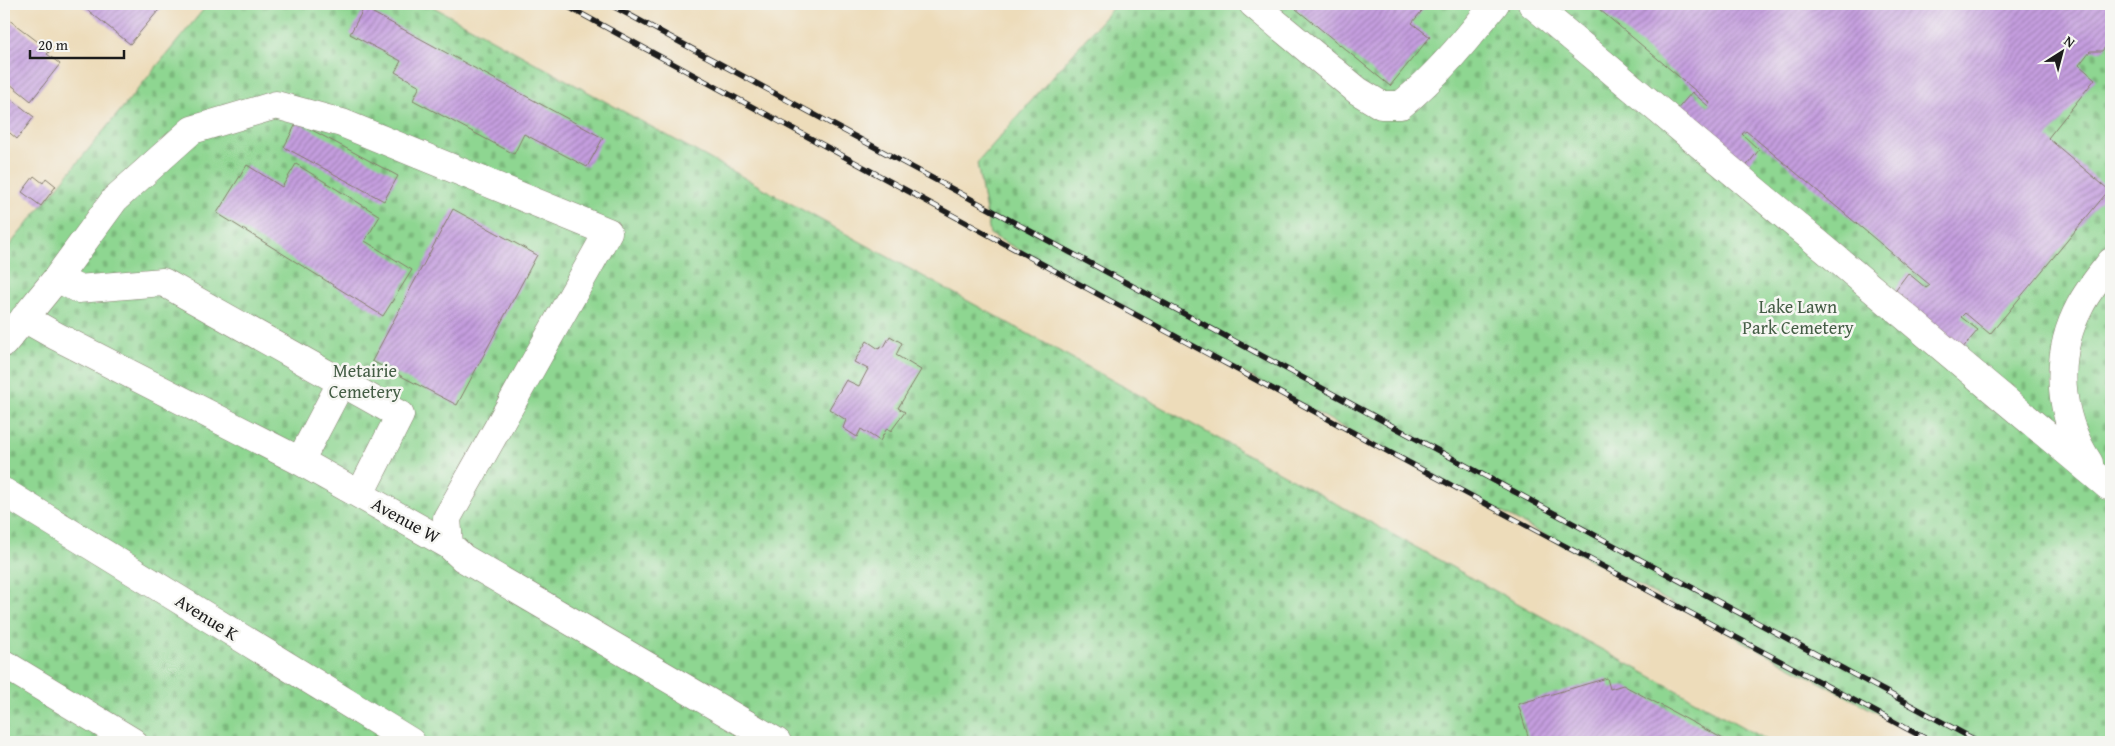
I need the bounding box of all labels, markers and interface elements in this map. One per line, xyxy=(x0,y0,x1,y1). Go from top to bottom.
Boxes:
scale bar xyxy=(30,28,124,60)
north arrow xyxy=(2038,28,2088,78)
text: N xyxy=(2060,31,2080,53)
text: 20 m xyxy=(38,34,69,55)
park label: Lake Lawn Park Cemetery xyxy=(1742,293,1854,341)
park label: Metairie Cemetery xyxy=(329,357,401,405)
street label: Avenue W xyxy=(367,490,446,550)
street label: Avenue K xyxy=(170,587,244,647)

